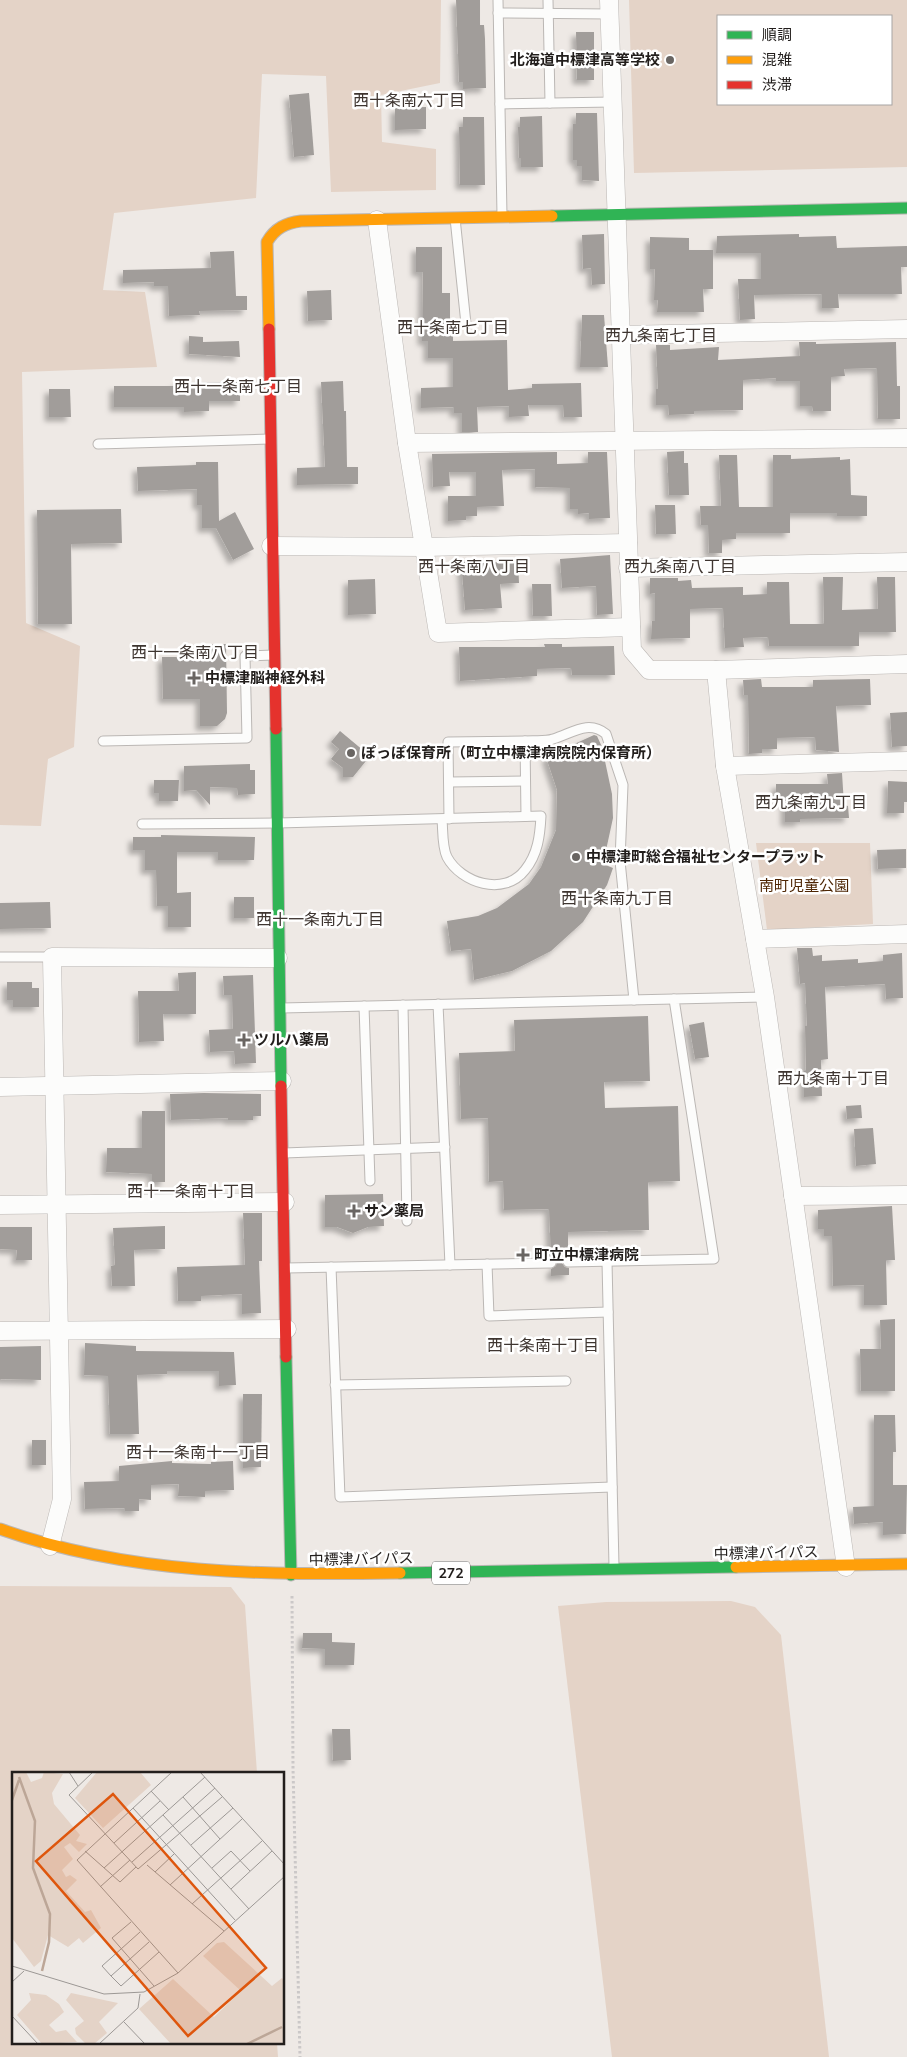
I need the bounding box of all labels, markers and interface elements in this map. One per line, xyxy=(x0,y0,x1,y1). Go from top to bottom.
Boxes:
legend xyxy=(717,15,892,105)
text: 順調 xyxy=(762,25,792,44)
place label: 北海道中標津高等学校 xyxy=(510,50,660,69)
text: 混雑 xyxy=(762,50,792,69)
marker: 北海道中標津高等学校 xyxy=(664,54,676,66)
text: 渋滞 xyxy=(762,75,792,94)
district label: 西十条南六丁目 xyxy=(353,90,465,110)
district label: 西十条南七丁目 xyxy=(397,317,509,337)
district label: 西九条南七丁目 xyxy=(605,325,717,345)
district label: 西十一条南七丁目 xyxy=(174,376,302,396)
district label: 西十条南八丁目 xyxy=(418,556,530,576)
district label: 西九条南八丁目 xyxy=(624,556,736,576)
district label: 西十一条南八丁目 xyxy=(131,642,259,662)
place label: 中標津脳神経外科 xyxy=(205,668,325,687)
marker: 中標津脳神経外科 xyxy=(187,671,201,685)
place label: ぽっぽ保育所（町立中標津病院院内保育所） xyxy=(361,743,661,762)
marker: ぽっぽ保育所（町立中標津病院院内保育所） xyxy=(345,747,357,759)
district label: 西九条南九丁目 xyxy=(755,792,867,812)
place label: 中標津町総合福祉センタープラット xyxy=(586,847,825,866)
marker: 中標津町総合福祉センタープラット xyxy=(570,851,582,863)
park label: 南町児童公園 xyxy=(759,876,849,895)
district label: 西十条南九丁目 xyxy=(561,888,673,908)
district label: 西十一条南九丁目 xyxy=(256,909,384,929)
place label: ツルハ薬局 xyxy=(254,1030,329,1049)
marker: ツルハ薬局 xyxy=(238,1034,250,1046)
district label: 西九条南十丁目 xyxy=(777,1068,889,1088)
district label: 西十一条南十丁目 xyxy=(127,1181,255,1201)
place label: サン薬局 xyxy=(364,1201,424,1220)
marker: サン薬局 xyxy=(348,1205,360,1217)
place label: 町立中標津病院 xyxy=(534,1245,639,1264)
marker: 町立中標津病院 xyxy=(516,1248,530,1262)
district label: 西十条南十丁目 xyxy=(487,1335,599,1355)
district label: 西十一条南十一丁目 xyxy=(126,1442,270,1462)
street label: 中標津バイパス xyxy=(713,1542,819,1563)
street label: 中標津バイパス xyxy=(308,1548,414,1569)
road number: 272 xyxy=(432,1562,470,1585)
inset map xyxy=(12,1772,285,2044)

